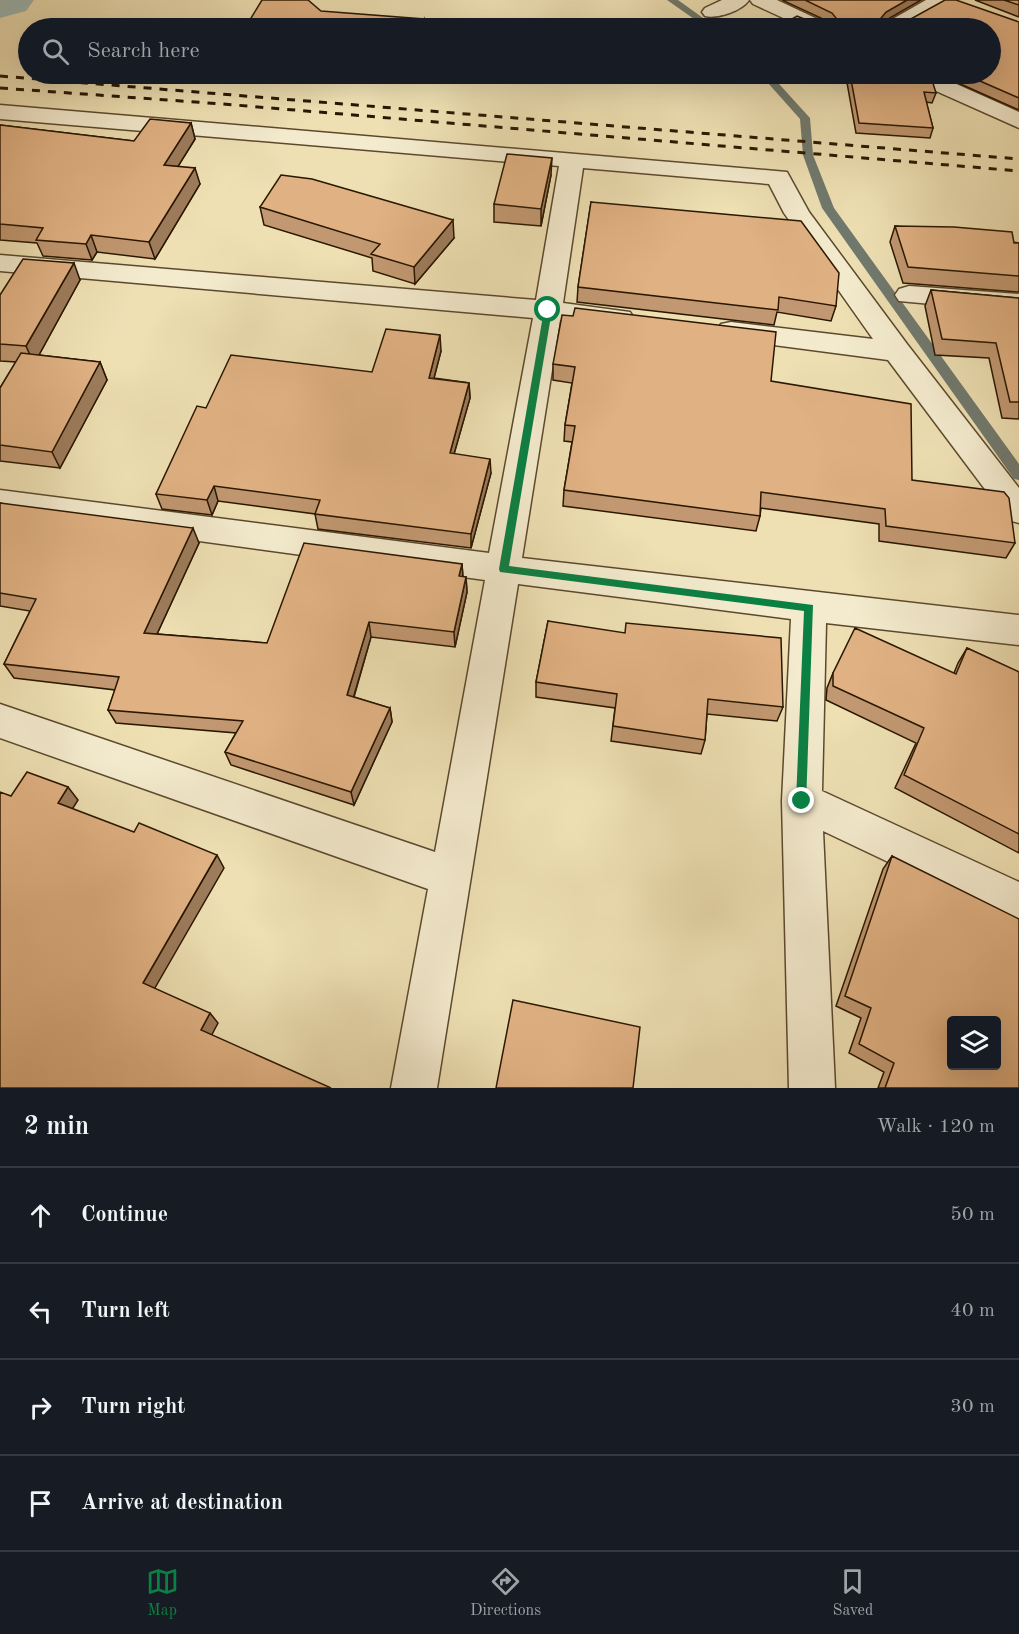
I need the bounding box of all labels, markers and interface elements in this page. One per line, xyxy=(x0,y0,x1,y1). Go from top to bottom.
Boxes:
search box xyxy=(18,18,1001,84)
icon: search xyxy=(39,35,72,68)
text: Search here xyxy=(87,40,200,62)
route start xyxy=(534,296,560,322)
route end xyxy=(788,787,814,813)
map controls xyxy=(947,1016,1001,1070)
button: layers xyxy=(947,1016,1001,1070)
text: 2 min xyxy=(24,1114,89,1140)
text: Walk · 120 m xyxy=(876,1117,995,1137)
icon: ahead xyxy=(24,1199,57,1232)
text: Continue xyxy=(81,1204,168,1226)
text: 50 m xyxy=(950,1205,995,1225)
icon: left xyxy=(24,1295,57,1328)
text: Turn left xyxy=(81,1300,170,1322)
text: 40 m xyxy=(950,1301,995,1321)
icon: right xyxy=(24,1391,57,1424)
text: Turn right xyxy=(81,1396,185,1418)
text: 30 m xyxy=(950,1397,995,1417)
icon: arrive xyxy=(24,1487,57,1520)
text: Arrive at destination xyxy=(81,1492,283,1514)
tab: Map xyxy=(146,1565,179,1621)
tab: Directions xyxy=(470,1565,541,1621)
tab: Saved xyxy=(833,1565,873,1621)

